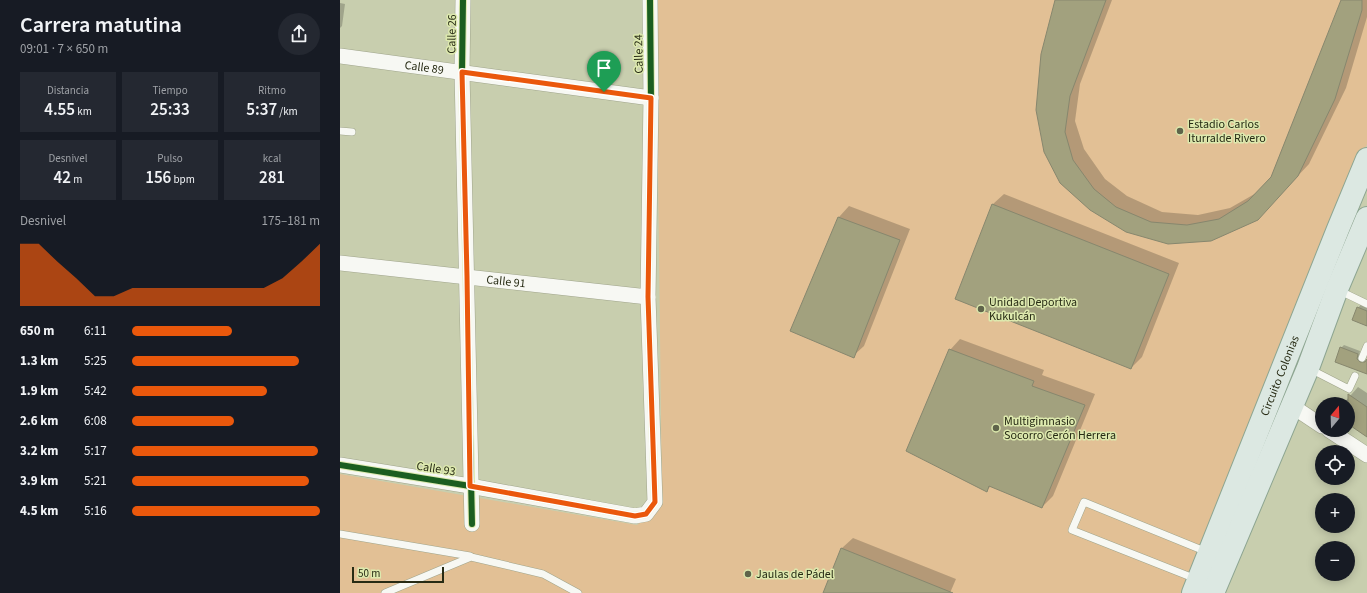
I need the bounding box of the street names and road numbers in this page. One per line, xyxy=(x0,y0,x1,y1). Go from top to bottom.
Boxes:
street label: Calle 26 xyxy=(443,14,461,54)
street label: Calle 24 xyxy=(630,34,648,74)
street label: Calle 89 xyxy=(404,56,445,78)
street label: Calle 91 xyxy=(486,271,527,292)
street label: Circuito Colonias xyxy=(1256,333,1303,418)
street label: Calle 93 xyxy=(415,458,457,480)

